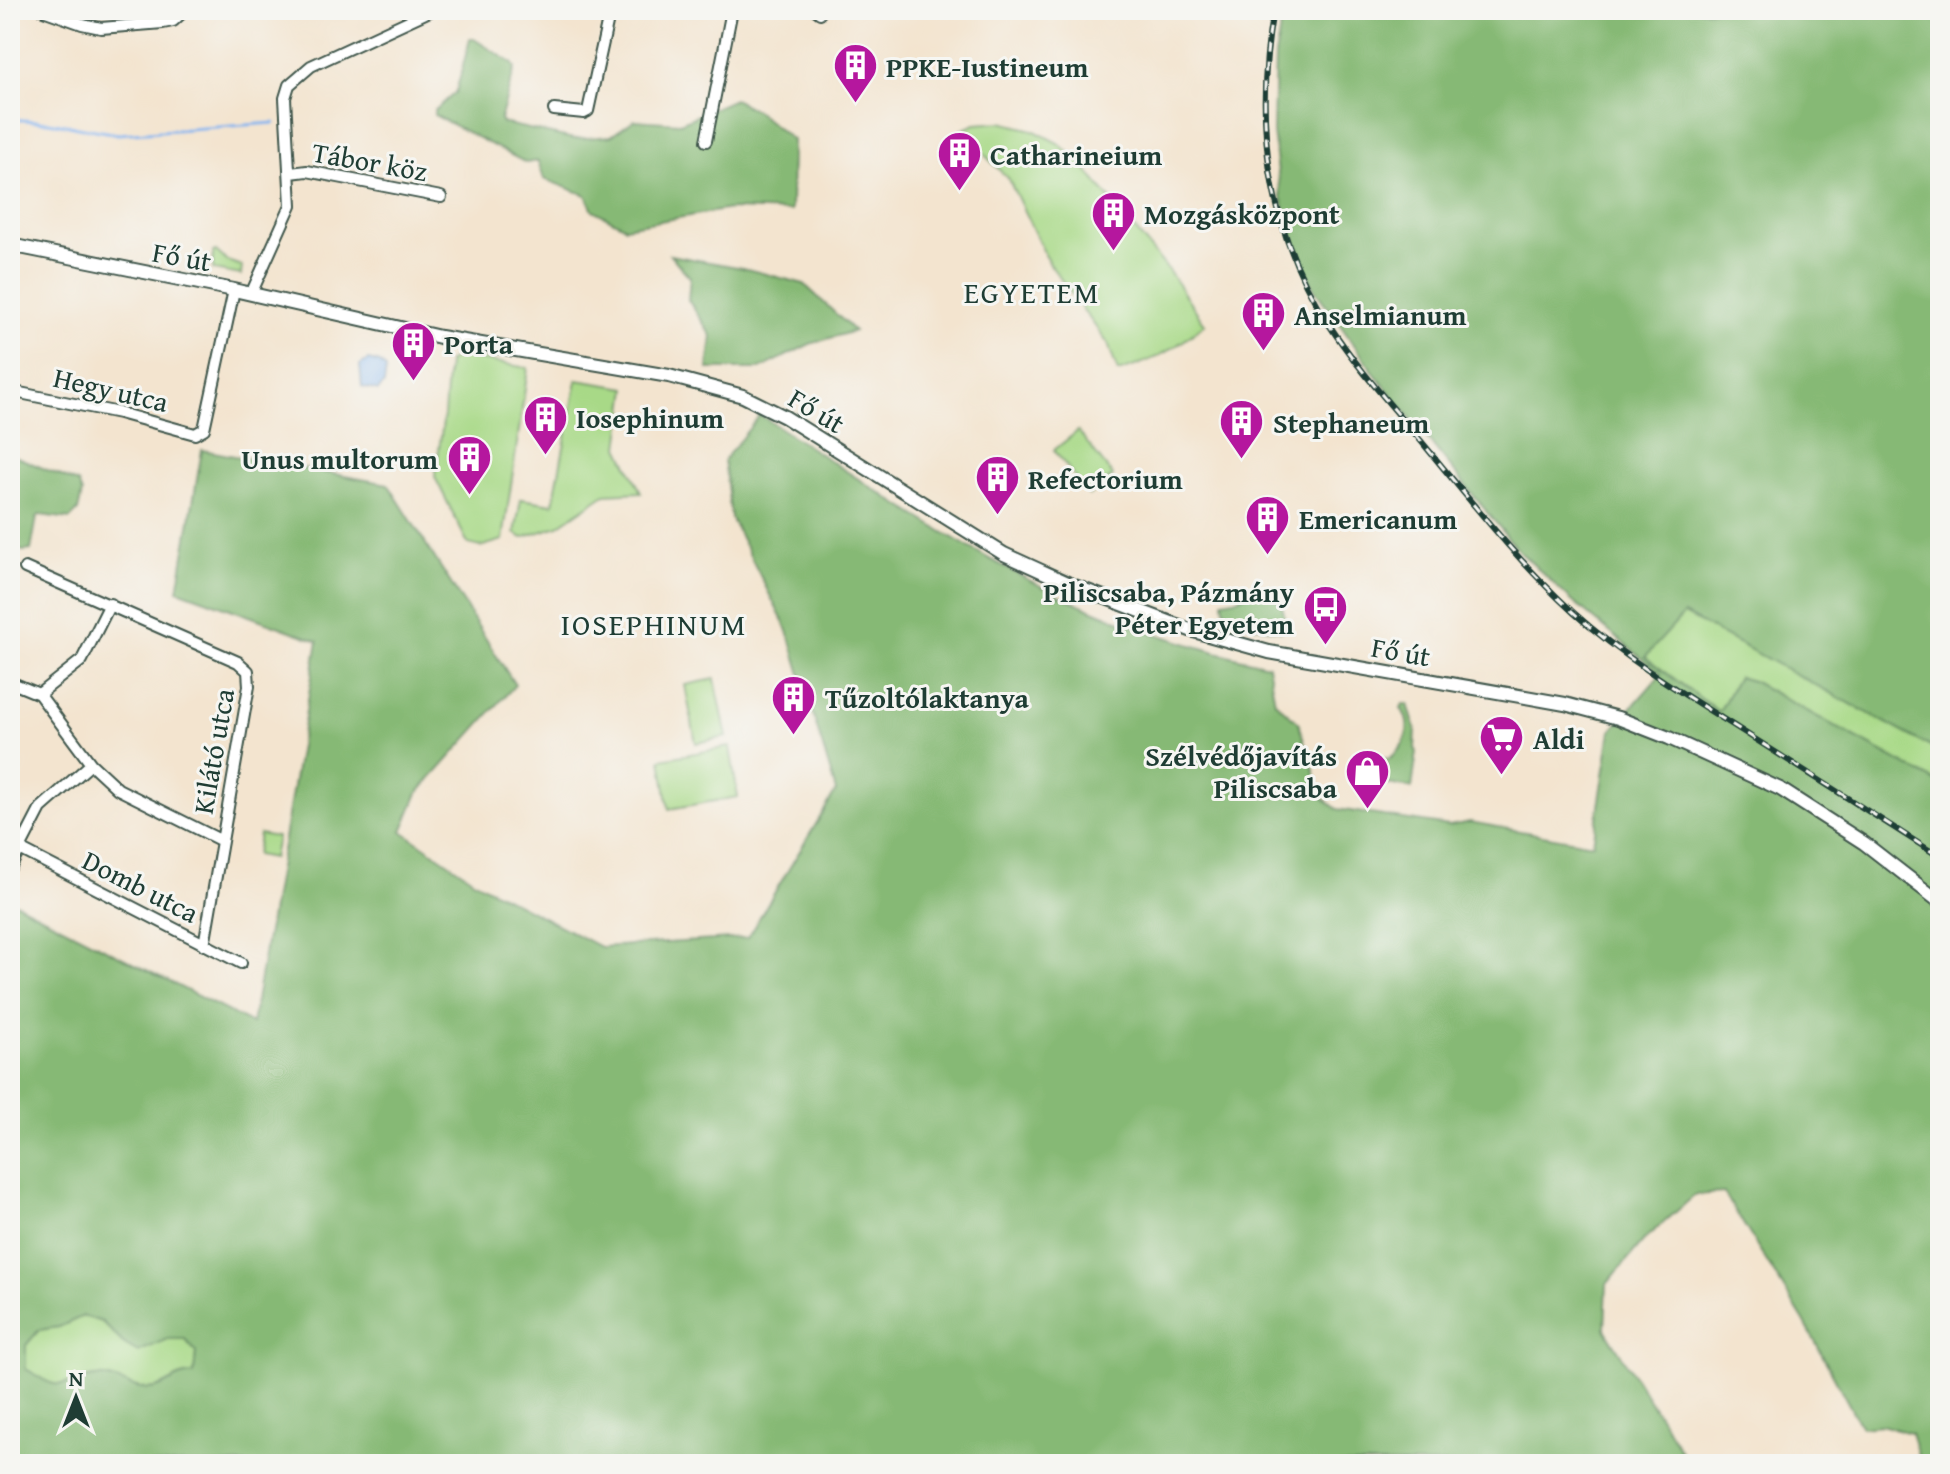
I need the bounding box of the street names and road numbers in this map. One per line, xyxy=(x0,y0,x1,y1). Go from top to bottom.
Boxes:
street label: Tábor köz xyxy=(309,131,431,191)
street label: Fő út xyxy=(149,231,215,281)
street label: Hegy utca xyxy=(50,356,173,422)
street label: Fő út xyxy=(781,377,853,443)
street label: Fő út xyxy=(1368,626,1434,676)
street label: Kilátó utca xyxy=(182,684,244,817)
street label: Domb utca xyxy=(76,839,207,933)

